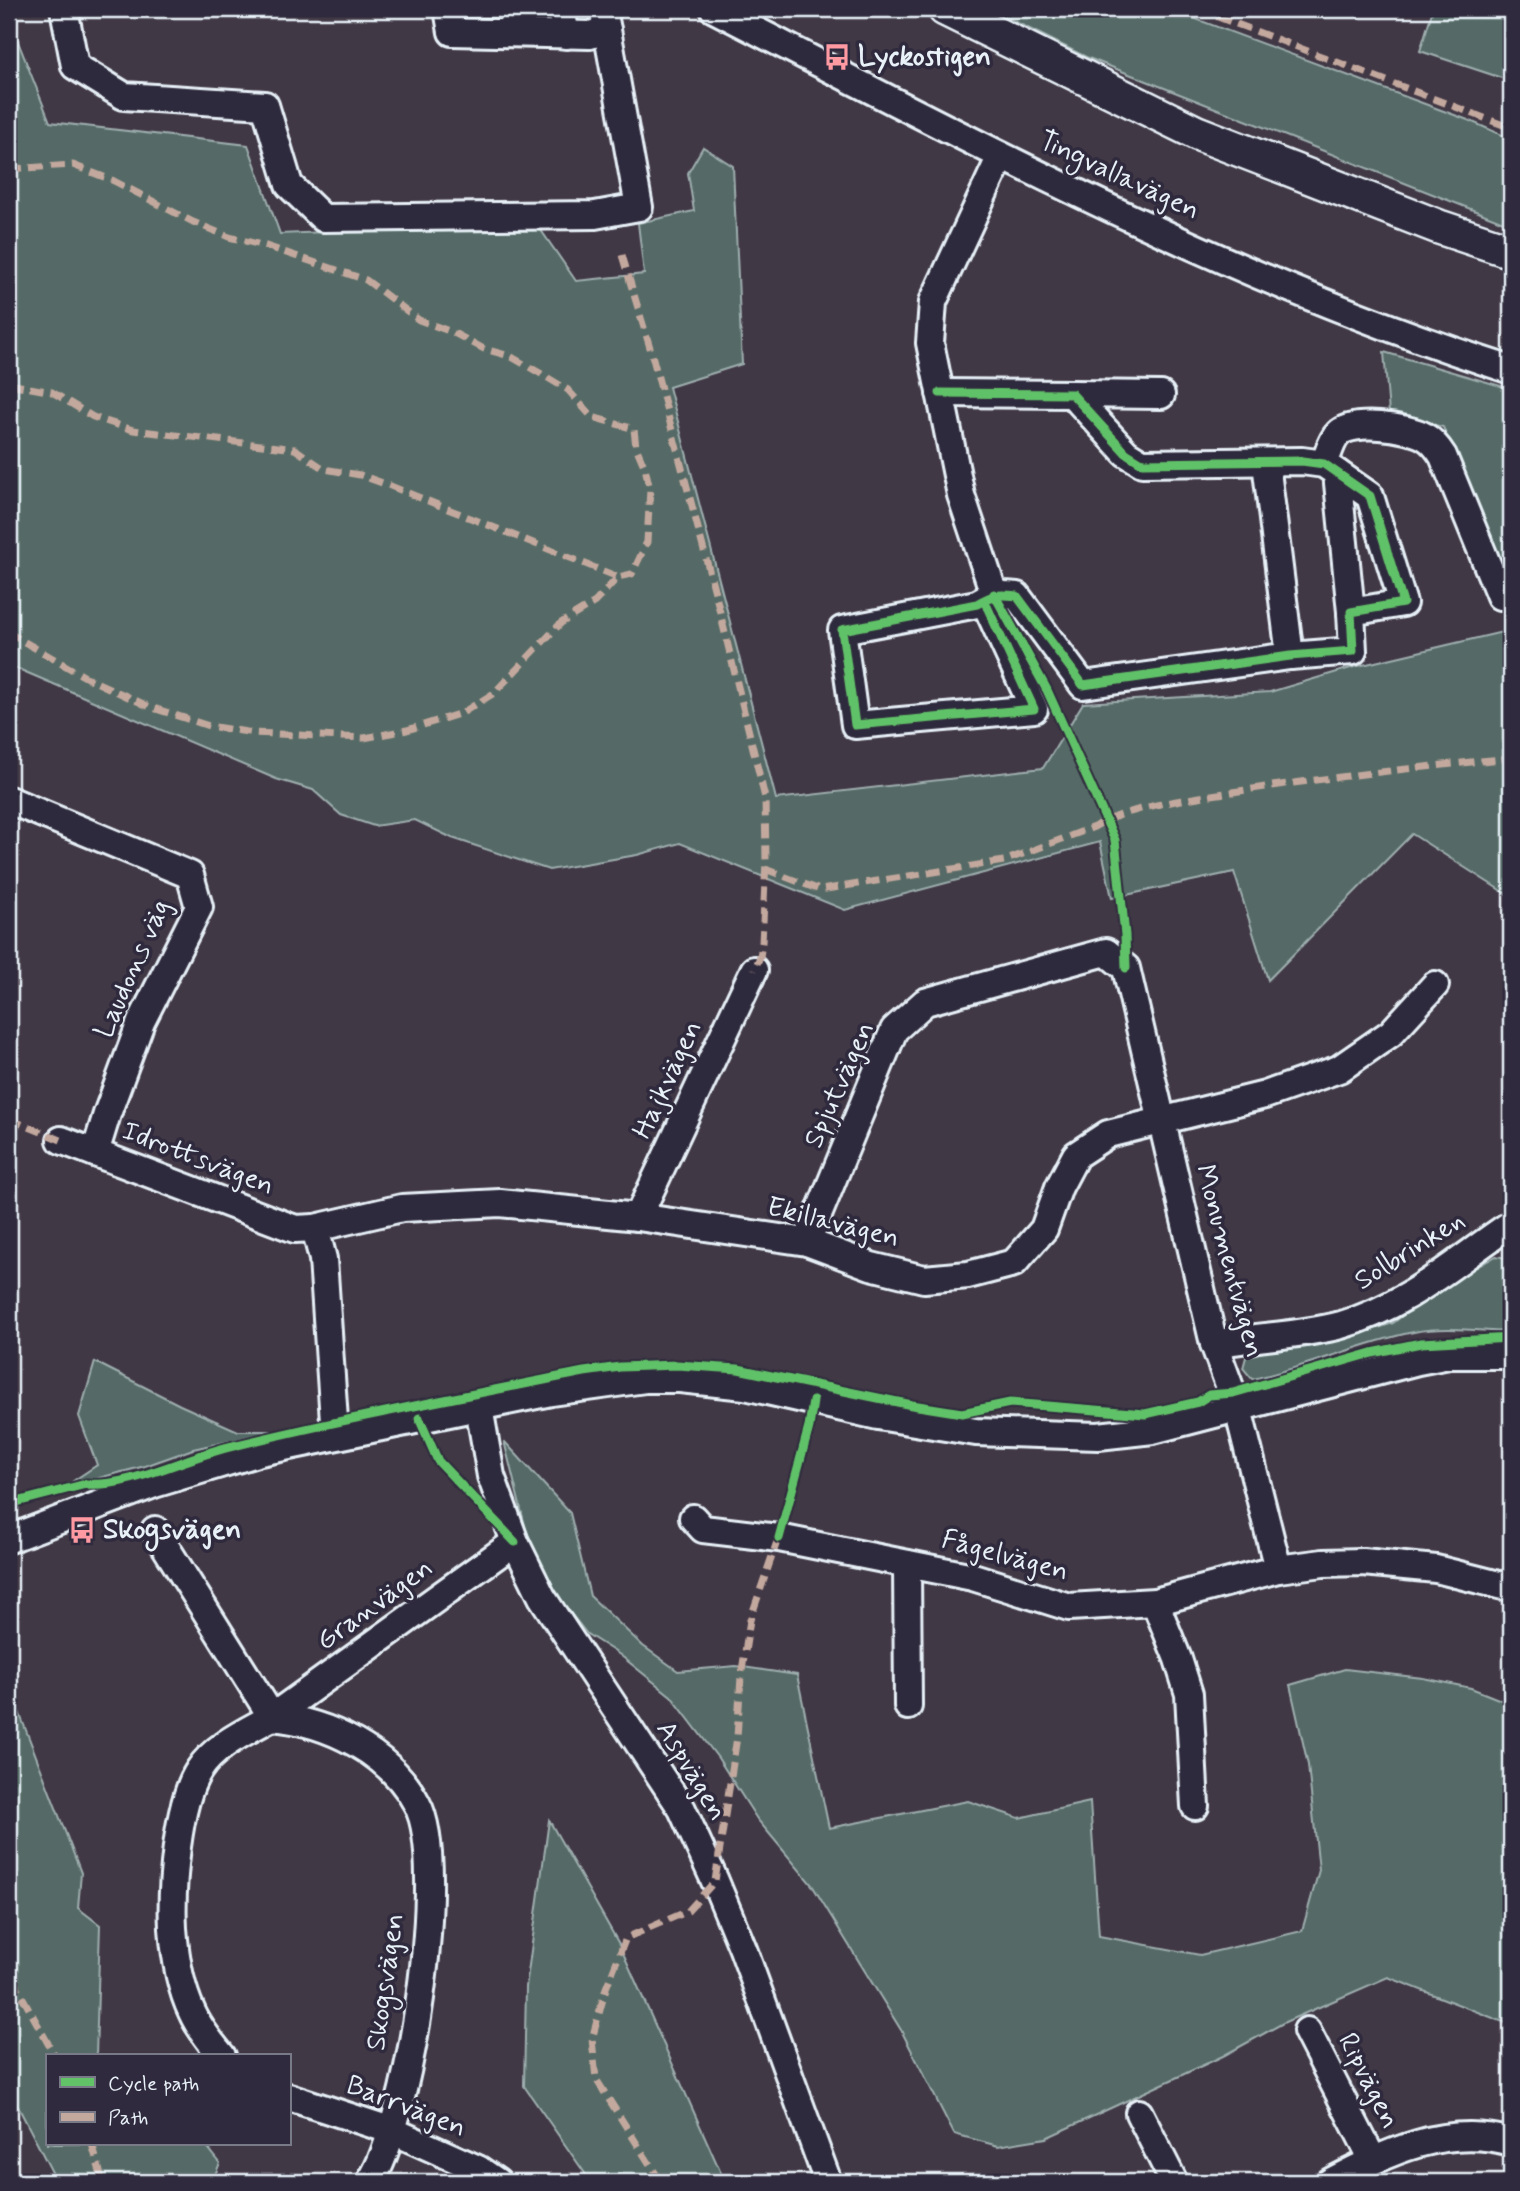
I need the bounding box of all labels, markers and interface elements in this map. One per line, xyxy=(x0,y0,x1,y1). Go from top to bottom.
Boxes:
place label: Lyckostigen xyxy=(858,39,991,77)
bus stop icon: Lyckostigen xyxy=(822,42,852,72)
street label: Tingvallavägen xyxy=(1032,123,1205,231)
street label: Laudons väg xyxy=(86,894,180,1044)
street label: Hajkvägen xyxy=(624,1015,712,1145)
street label: Spjutvägen xyxy=(796,1016,884,1154)
street label: Idrottsvägen xyxy=(117,1113,279,1205)
street label: Monumentvägen xyxy=(1185,1160,1273,1362)
street label: Ekillavägen xyxy=(763,1189,903,1257)
street label: Solbrinken xyxy=(1348,1203,1472,1299)
place label: Skogsvägen xyxy=(103,1512,241,1552)
bus stop icon: Skogsvägen xyxy=(67,1515,97,1545)
street label: Fågelvägen xyxy=(938,1521,1072,1591)
street label: Granvägen xyxy=(309,1550,441,1660)
street label: Aspvägen xyxy=(647,1714,735,1828)
street label: Skogsvägen xyxy=(358,1911,416,2053)
street label: Ripvägen xyxy=(1328,2027,1408,2135)
legend xyxy=(46,2054,290,2146)
street label: Barrvägen xyxy=(341,2067,471,2147)
text: Cycle path xyxy=(108,2070,199,2098)
text: Path xyxy=(108,2104,148,2132)

